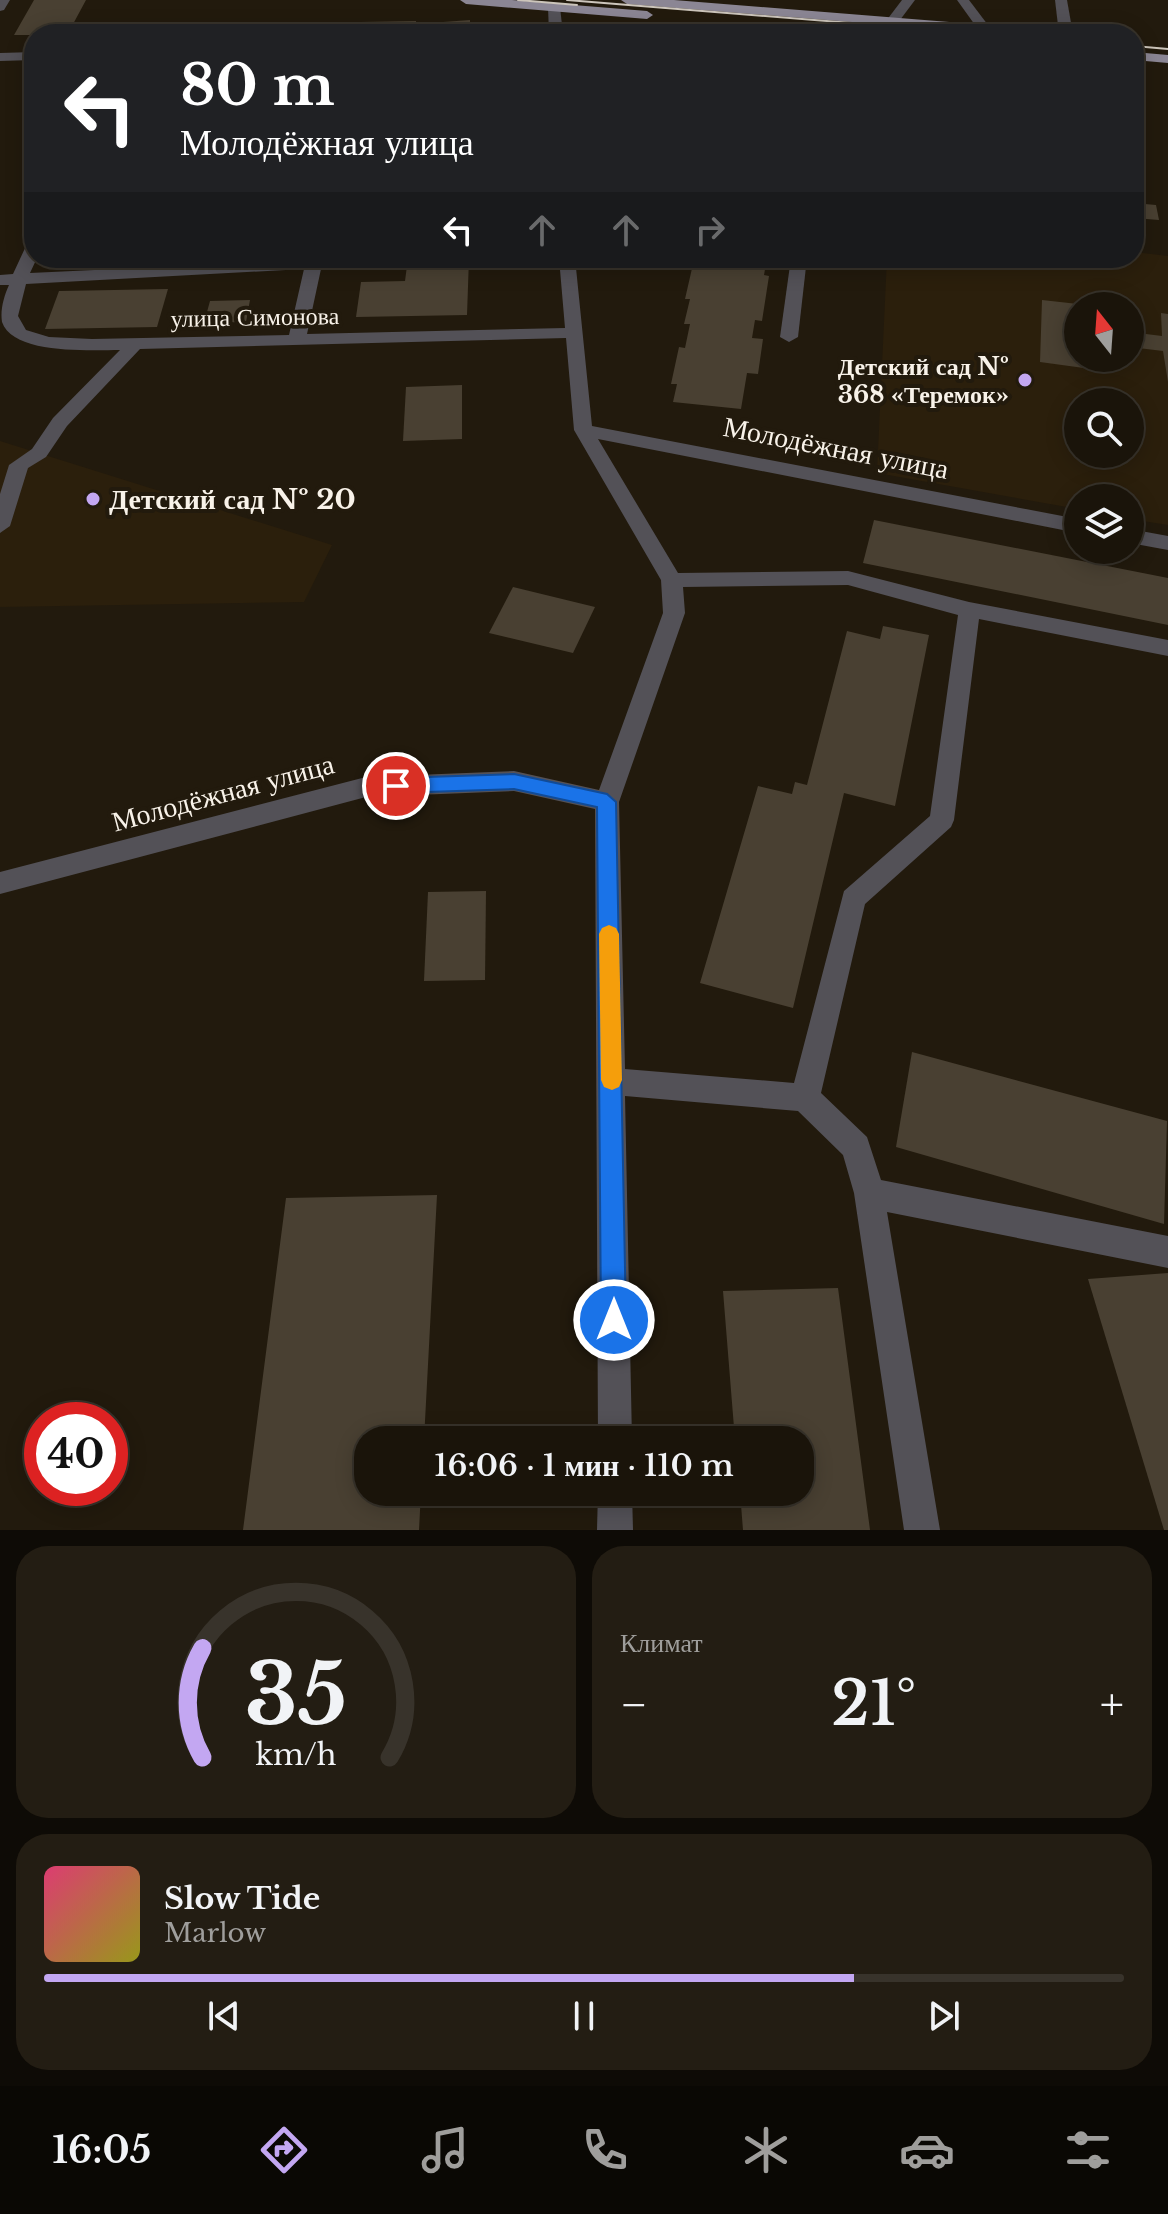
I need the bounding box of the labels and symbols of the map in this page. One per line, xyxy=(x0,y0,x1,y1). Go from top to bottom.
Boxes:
north arrow xyxy=(1064,292,1144,372)
street label: улица Симонова xyxy=(170,301,340,333)
place label: Детский сад № 368 «Теремок» xyxy=(838,352,1009,409)
marker: Детский сад № 368 «Теремок» xyxy=(1016,371,1034,389)
street label: Молодёжная улица xyxy=(721,409,952,487)
place label: Детский сад № 20 xyxy=(109,482,356,517)
marker: Детский сад № 20 xyxy=(84,490,102,508)
street label: Молодёжная улица xyxy=(108,746,338,839)
pin xyxy=(362,752,430,820)
position arrow xyxy=(572,1278,656,1362)
speed limit sign: 40 xyxy=(24,1402,128,1506)

